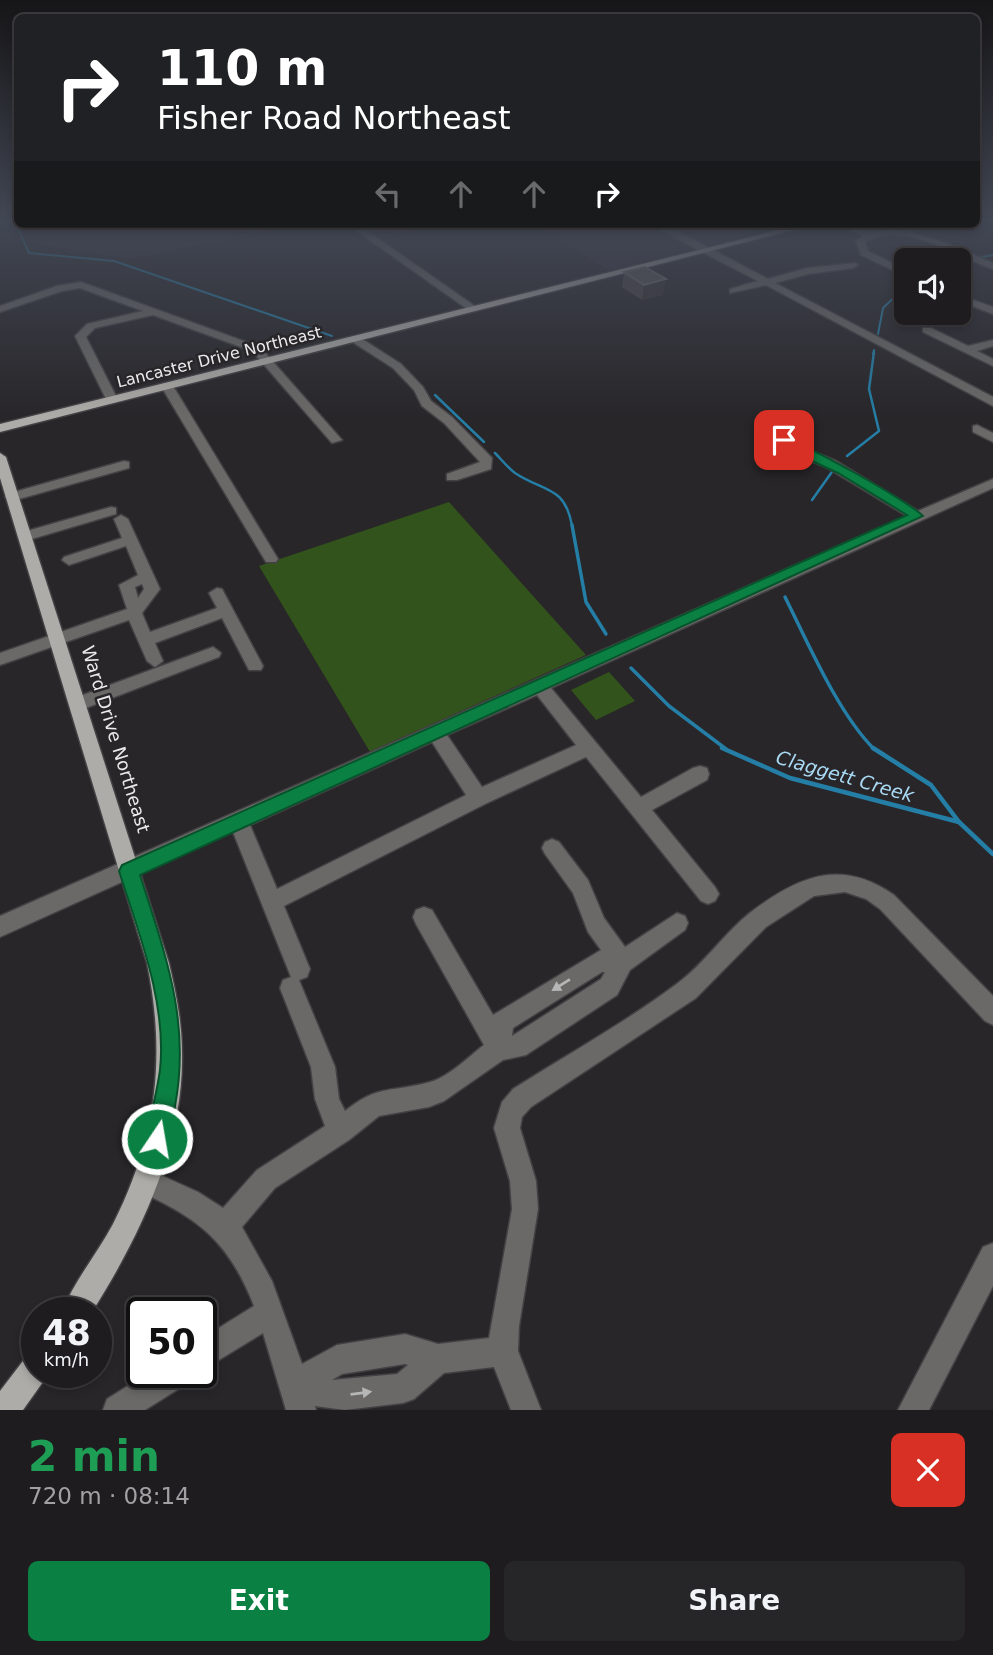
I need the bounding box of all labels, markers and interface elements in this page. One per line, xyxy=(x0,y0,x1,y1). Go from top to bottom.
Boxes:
text: 110 m xyxy=(157,40,327,97)
icon: right xyxy=(42,42,133,133)
text: Fisher Road Northeast xyxy=(157,99,510,137)
icon: left xyxy=(369,175,407,213)
icon: ahead xyxy=(442,175,480,213)
icon: ahead xyxy=(515,175,553,213)
icon: right xyxy=(588,175,626,213)
map controls xyxy=(894,248,971,325)
button: sound xyxy=(894,248,971,325)
street label: Lancaster Drive Northeast xyxy=(115,322,323,392)
pin xyxy=(754,410,814,470)
icon: arrive xyxy=(765,421,803,459)
street label: Ward Drive Northeast xyxy=(78,643,154,835)
water label: Claggett Creek xyxy=(774,746,917,806)
one-way arrow xyxy=(551,979,570,991)
position arrow xyxy=(120,1102,194,1176)
speed limit sign: 50 xyxy=(126,1297,217,1388)
text: 48 xyxy=(42,1313,91,1353)
text: km/h xyxy=(44,1349,89,1370)
one-way arrow xyxy=(350,1388,372,1399)
text: 2 min xyxy=(28,1432,160,1481)
button: close xyxy=(891,1433,965,1507)
text: 720 m · 08:14 xyxy=(28,1483,190,1509)
button: Exit xyxy=(28,1561,490,1641)
button: Share xyxy=(504,1561,965,1641)

